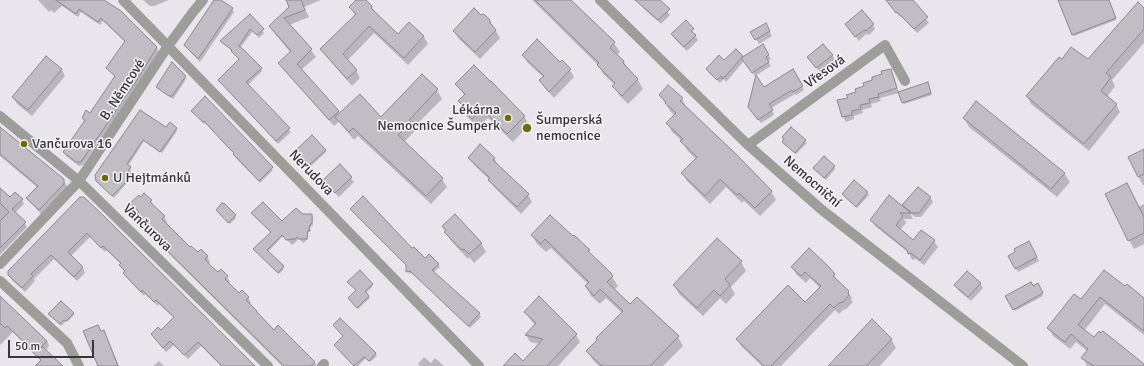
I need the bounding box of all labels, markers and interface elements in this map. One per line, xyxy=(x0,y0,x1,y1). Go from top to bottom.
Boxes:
street label: Vřesová xyxy=(801,52,849,92)
street label: B. Němcové xyxy=(97,56,149,124)
place label: Lékárna Nemocnice Šumperk xyxy=(377,102,500,134)
place label: Šumperská nemocnice xyxy=(536,112,602,144)
marker: Lékárna Nemocnice Šumperk xyxy=(503,113,513,123)
marker: Šumperská nemocnice xyxy=(521,122,533,134)
place label: Vančurova 16 xyxy=(32,136,112,152)
marker: Vančurova 16 xyxy=(19,139,29,149)
street label: Nerudova xyxy=(285,147,337,199)
street label: Nemocniční xyxy=(780,152,844,212)
place label: U Hejtmánků xyxy=(113,170,191,186)
marker: U Hejtmánků xyxy=(100,173,110,183)
street label: Vančurova xyxy=(119,200,175,256)
scale bar xyxy=(10,332,96,358)
text: 50 m xyxy=(15,339,40,354)

